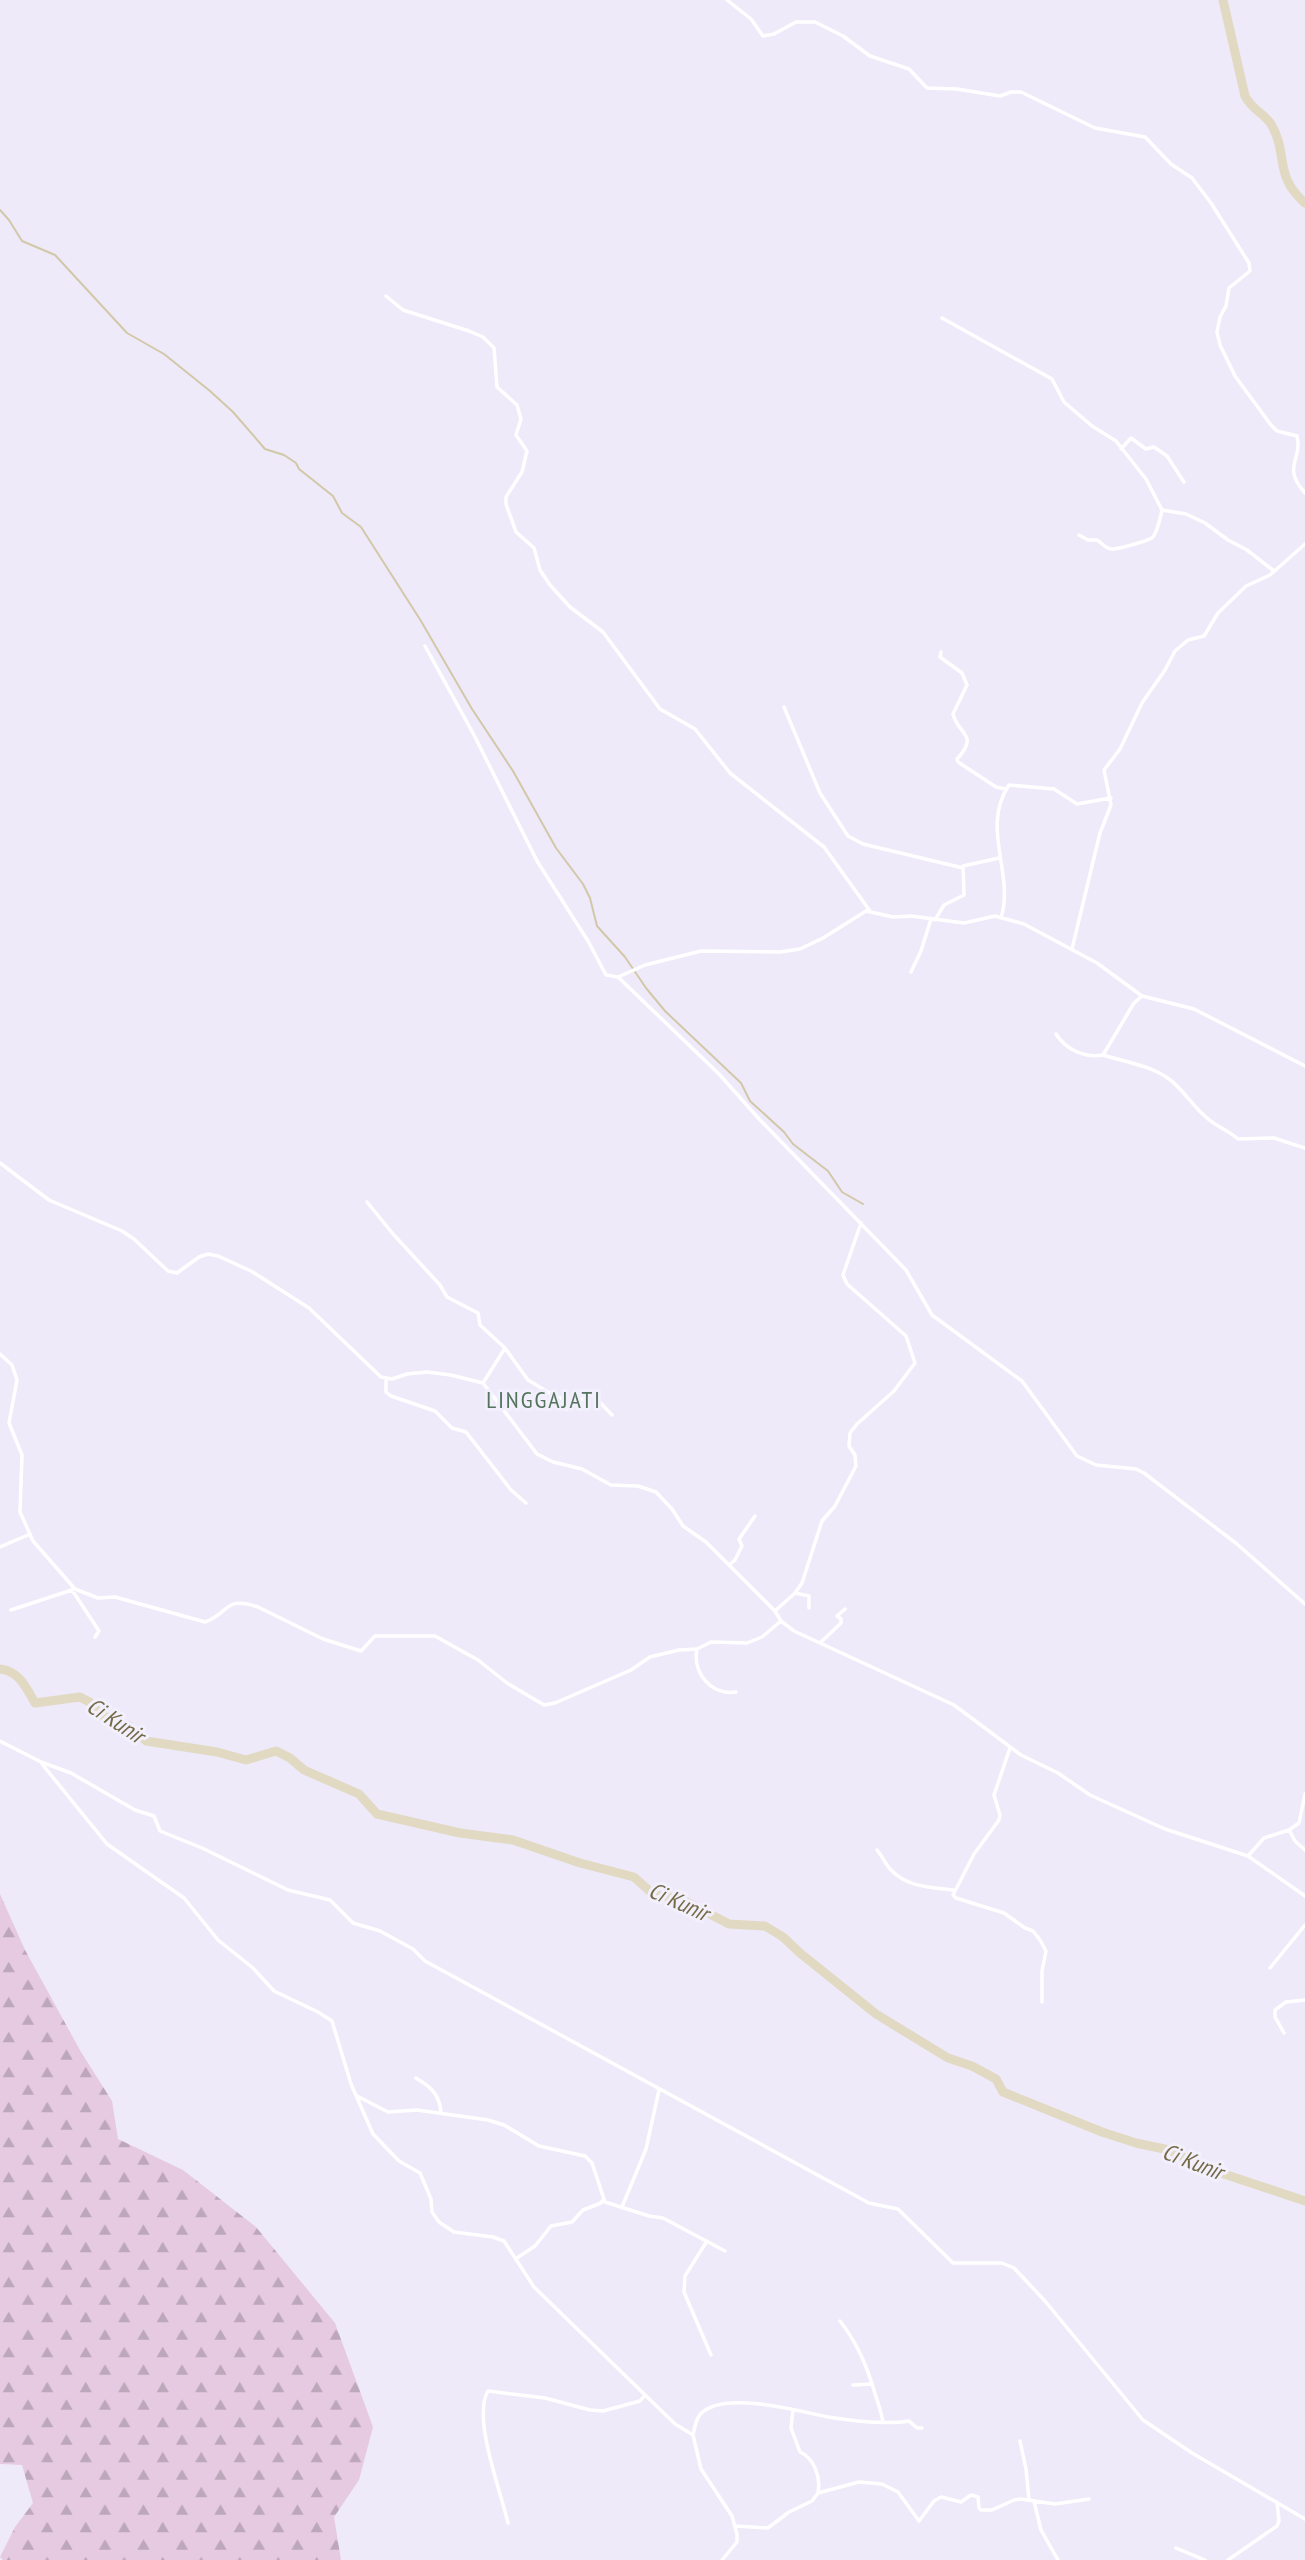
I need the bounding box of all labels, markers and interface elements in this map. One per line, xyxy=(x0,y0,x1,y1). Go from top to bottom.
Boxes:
district label: LINGGAJATI xyxy=(486,1384,602,1415)
water label: Ci Kunir xyxy=(82,1691,153,1751)
water label: Ci Kunir xyxy=(644,1875,717,1928)
water label: Ci Kunir xyxy=(1159,2136,1231,2187)

